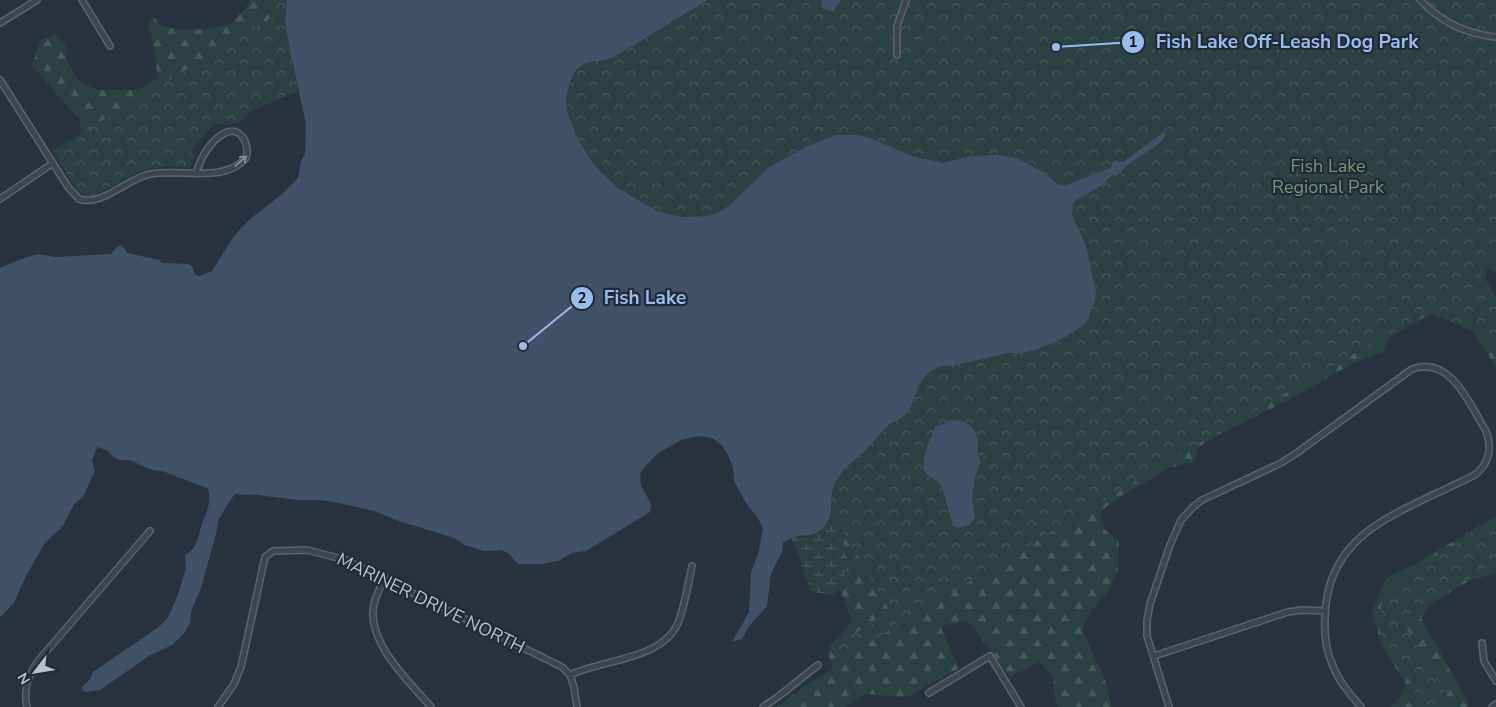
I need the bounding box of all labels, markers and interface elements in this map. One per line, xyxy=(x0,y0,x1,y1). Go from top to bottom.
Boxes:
callout: Fish Lake Off-Leash Dog Park xyxy=(1121,25,1428,59)
text: Fish Lake Off-Leash Dog Park xyxy=(1156,29,1419,55)
text: 1 xyxy=(1128,32,1138,52)
park label: Fish Lake Regional Park xyxy=(1272,154,1385,199)
one-way arrow xyxy=(234,155,247,167)
callout: Fish Lake xyxy=(569,281,696,315)
text: Fish Lake xyxy=(604,285,686,311)
text: 2 xyxy=(577,288,587,308)
street label: MARINER DRIVE NORTH xyxy=(333,547,529,659)
north arrow xyxy=(10,647,60,697)
text: N xyxy=(13,669,35,688)

